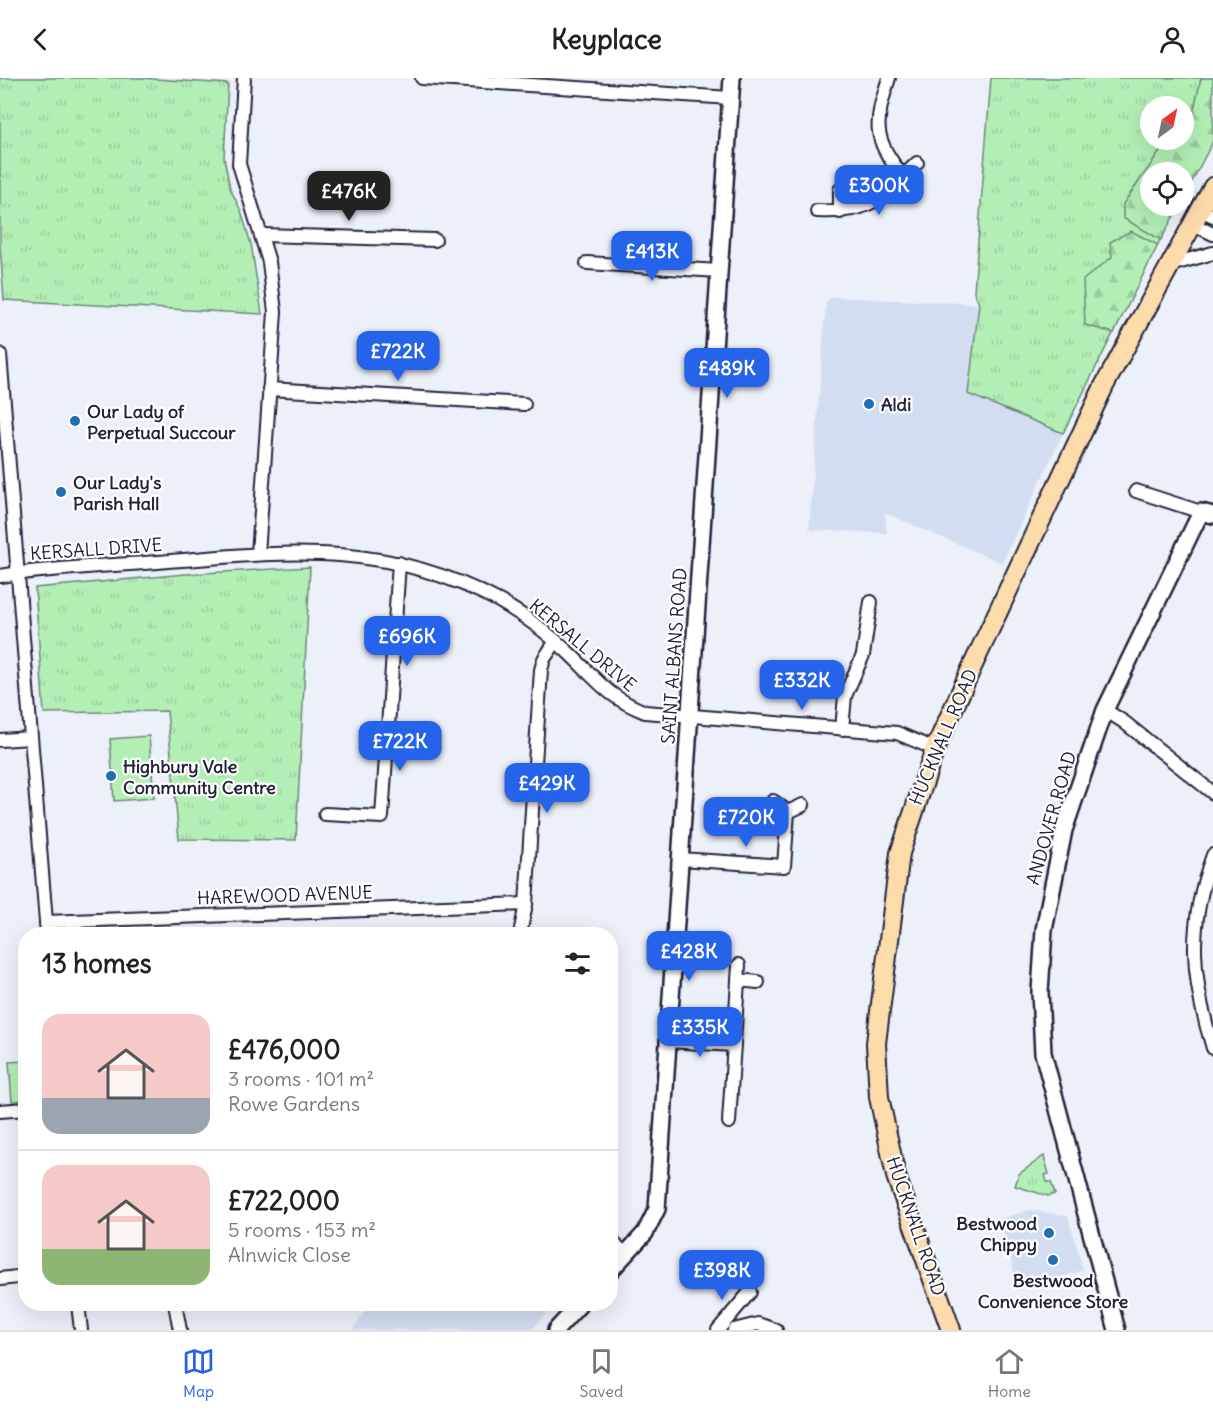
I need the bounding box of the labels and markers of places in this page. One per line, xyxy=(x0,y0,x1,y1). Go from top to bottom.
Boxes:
pin: £300K xyxy=(837,165,921,216)
pin: £476K xyxy=(307,171,391,222)
pin: £413K xyxy=(610,231,694,282)
pin: £722K xyxy=(356,331,440,382)
pin: £489K xyxy=(685,348,769,399)
place label: Aldi xyxy=(881,393,911,416)
marker: Aldi xyxy=(862,397,876,411)
place label: Our Lady of Perpetual Succour xyxy=(87,400,236,444)
marker: Our Lady of Perpetual Succour xyxy=(68,414,82,428)
place label: Our Lady's Parish Hall xyxy=(73,471,161,515)
marker: Our Lady's Parish Hall xyxy=(54,485,68,499)
pin: £696K xyxy=(365,616,449,667)
pin: £332K xyxy=(760,660,844,711)
pin: £722K xyxy=(358,721,442,772)
place label: Highbury Vale Community Centre xyxy=(123,755,276,799)
pin: £429K xyxy=(505,763,589,814)
marker: Highbury Vale Community Centre xyxy=(104,769,118,783)
pin: £720K xyxy=(704,797,788,848)
pin: £428K xyxy=(647,931,731,982)
pin: £335K xyxy=(658,1007,742,1058)
place label: Bestwood Chippy xyxy=(956,1212,1037,1256)
marker: Bestwood Chippy xyxy=(1042,1226,1056,1240)
pin: £398K xyxy=(680,1250,764,1301)
marker: Bestwood Convenience Store xyxy=(1046,1253,1060,1267)
place label: Bestwood Convenience Store xyxy=(978,1269,1128,1313)

